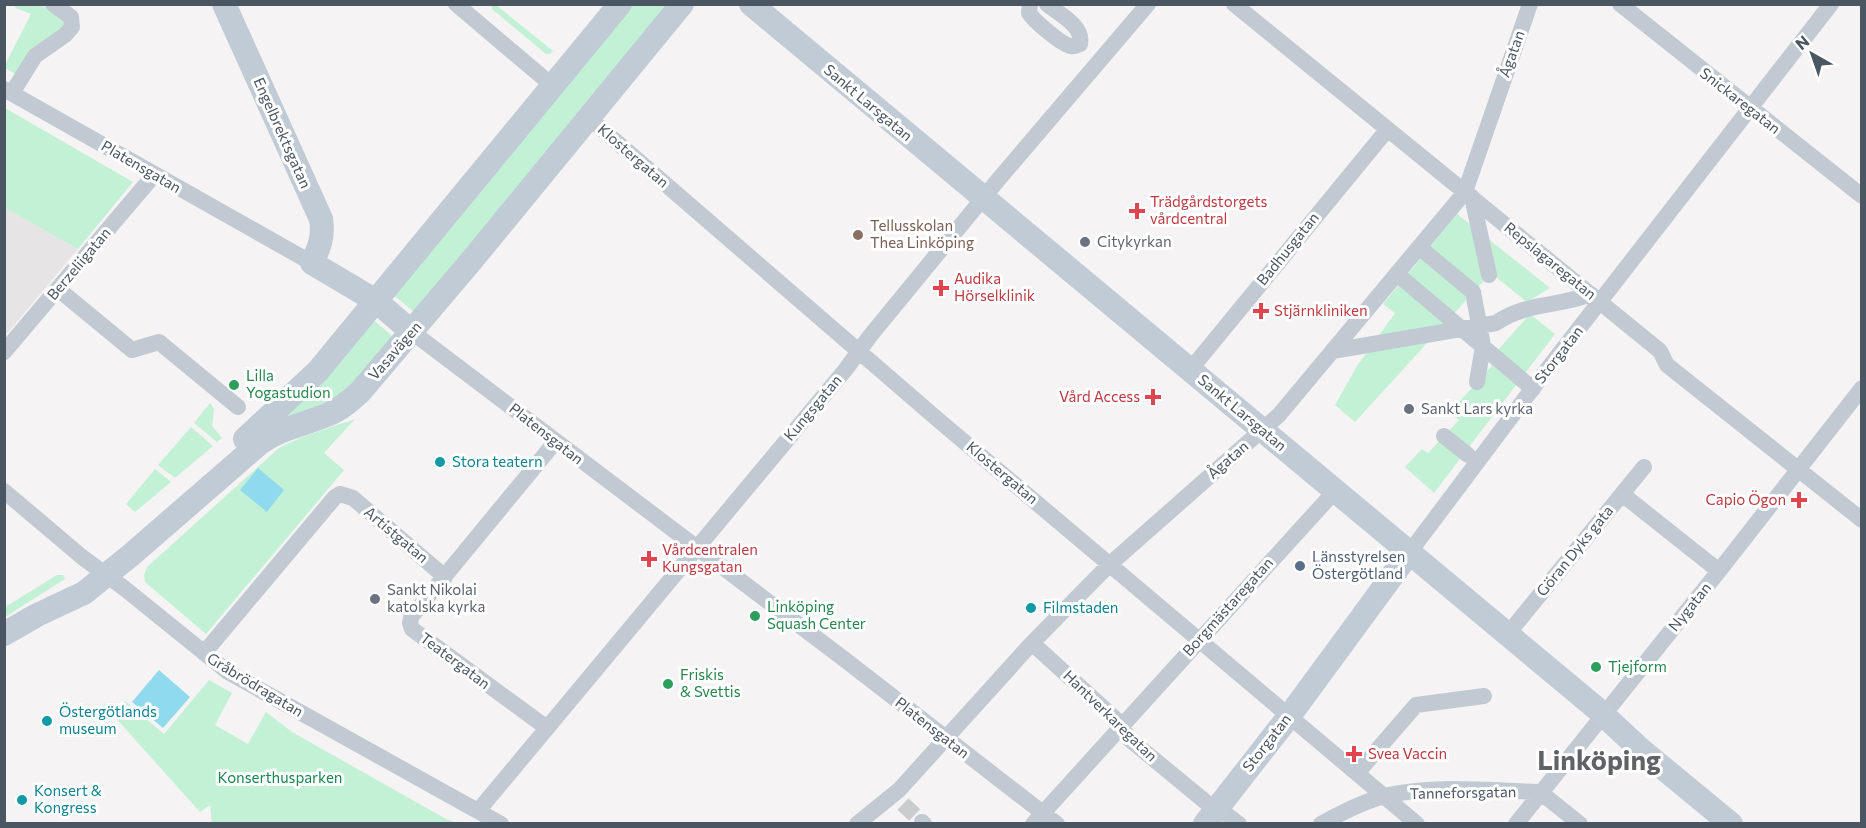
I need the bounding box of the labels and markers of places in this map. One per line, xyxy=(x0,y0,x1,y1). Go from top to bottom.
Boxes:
place label: Trädgårdstorgets vårdcentral xyxy=(1150,192,1268,227)
marker: Trädgårdstorgets vårdcentral xyxy=(1128,202,1146,220)
place label: Tellusskolan Thea Linköping xyxy=(870,216,974,251)
marker: Tellusskolan Thea Linköping xyxy=(851,228,865,242)
place label: Citykyrkan xyxy=(1097,232,1172,250)
marker: Citykyrkan xyxy=(1078,235,1092,249)
place label: Audika Hörselklinik xyxy=(954,269,1035,304)
marker: Audika Hörselklinik xyxy=(932,279,950,297)
place label: Stjärnkliniken xyxy=(1274,301,1368,319)
marker: Stjärnkliniken xyxy=(1252,302,1270,320)
place label: Lilla Yogastudion xyxy=(246,366,331,401)
marker: Lilla Yogastudion xyxy=(227,378,241,392)
place label: Vård Access xyxy=(1059,387,1140,405)
marker: Vård Access xyxy=(1144,388,1162,406)
place label: Sankt Lars kyrka xyxy=(1421,399,1533,417)
marker: Sankt Lars kyrka xyxy=(1402,402,1416,416)
place label: Stora teatern xyxy=(452,452,543,470)
marker: Stora teatern xyxy=(433,455,447,469)
place label: Capio Ögon xyxy=(1706,490,1786,508)
marker: Capio Ögon xyxy=(1790,491,1808,509)
place label: Vårdcentralen Kungsgatan xyxy=(662,540,758,575)
place label: Länsstyrelsen Östergötland xyxy=(1312,547,1405,582)
marker: Vårdcentralen Kungsgatan xyxy=(640,550,658,568)
marker: Länsstyrelsen Östergötland xyxy=(1293,559,1307,573)
place label: Sankt Nikolai katolska kyrka xyxy=(387,580,485,615)
marker: Sankt Nikolai katolska kyrka xyxy=(368,592,382,606)
place label: Linköping Squash Center xyxy=(767,597,866,632)
place label: Filmstaden xyxy=(1043,598,1118,616)
marker: Filmstaden xyxy=(1024,601,1038,615)
marker: Linköping Squash Center xyxy=(748,609,762,623)
place label: Tjejform xyxy=(1608,657,1667,675)
marker: Tjejform xyxy=(1589,660,1603,674)
place label: Friskis & Svettis xyxy=(680,665,741,700)
marker: Friskis & Svettis xyxy=(661,677,675,691)
place label: Östergötlands museum xyxy=(59,702,157,737)
marker: Östergötlands museum xyxy=(40,714,54,728)
place label: Svea Vaccin xyxy=(1368,744,1447,762)
marker: Svea Vaccin xyxy=(1345,745,1363,763)
place label: Konsert & Kongress xyxy=(34,781,102,816)
marker: Konsert & Kongress xyxy=(15,793,29,807)

